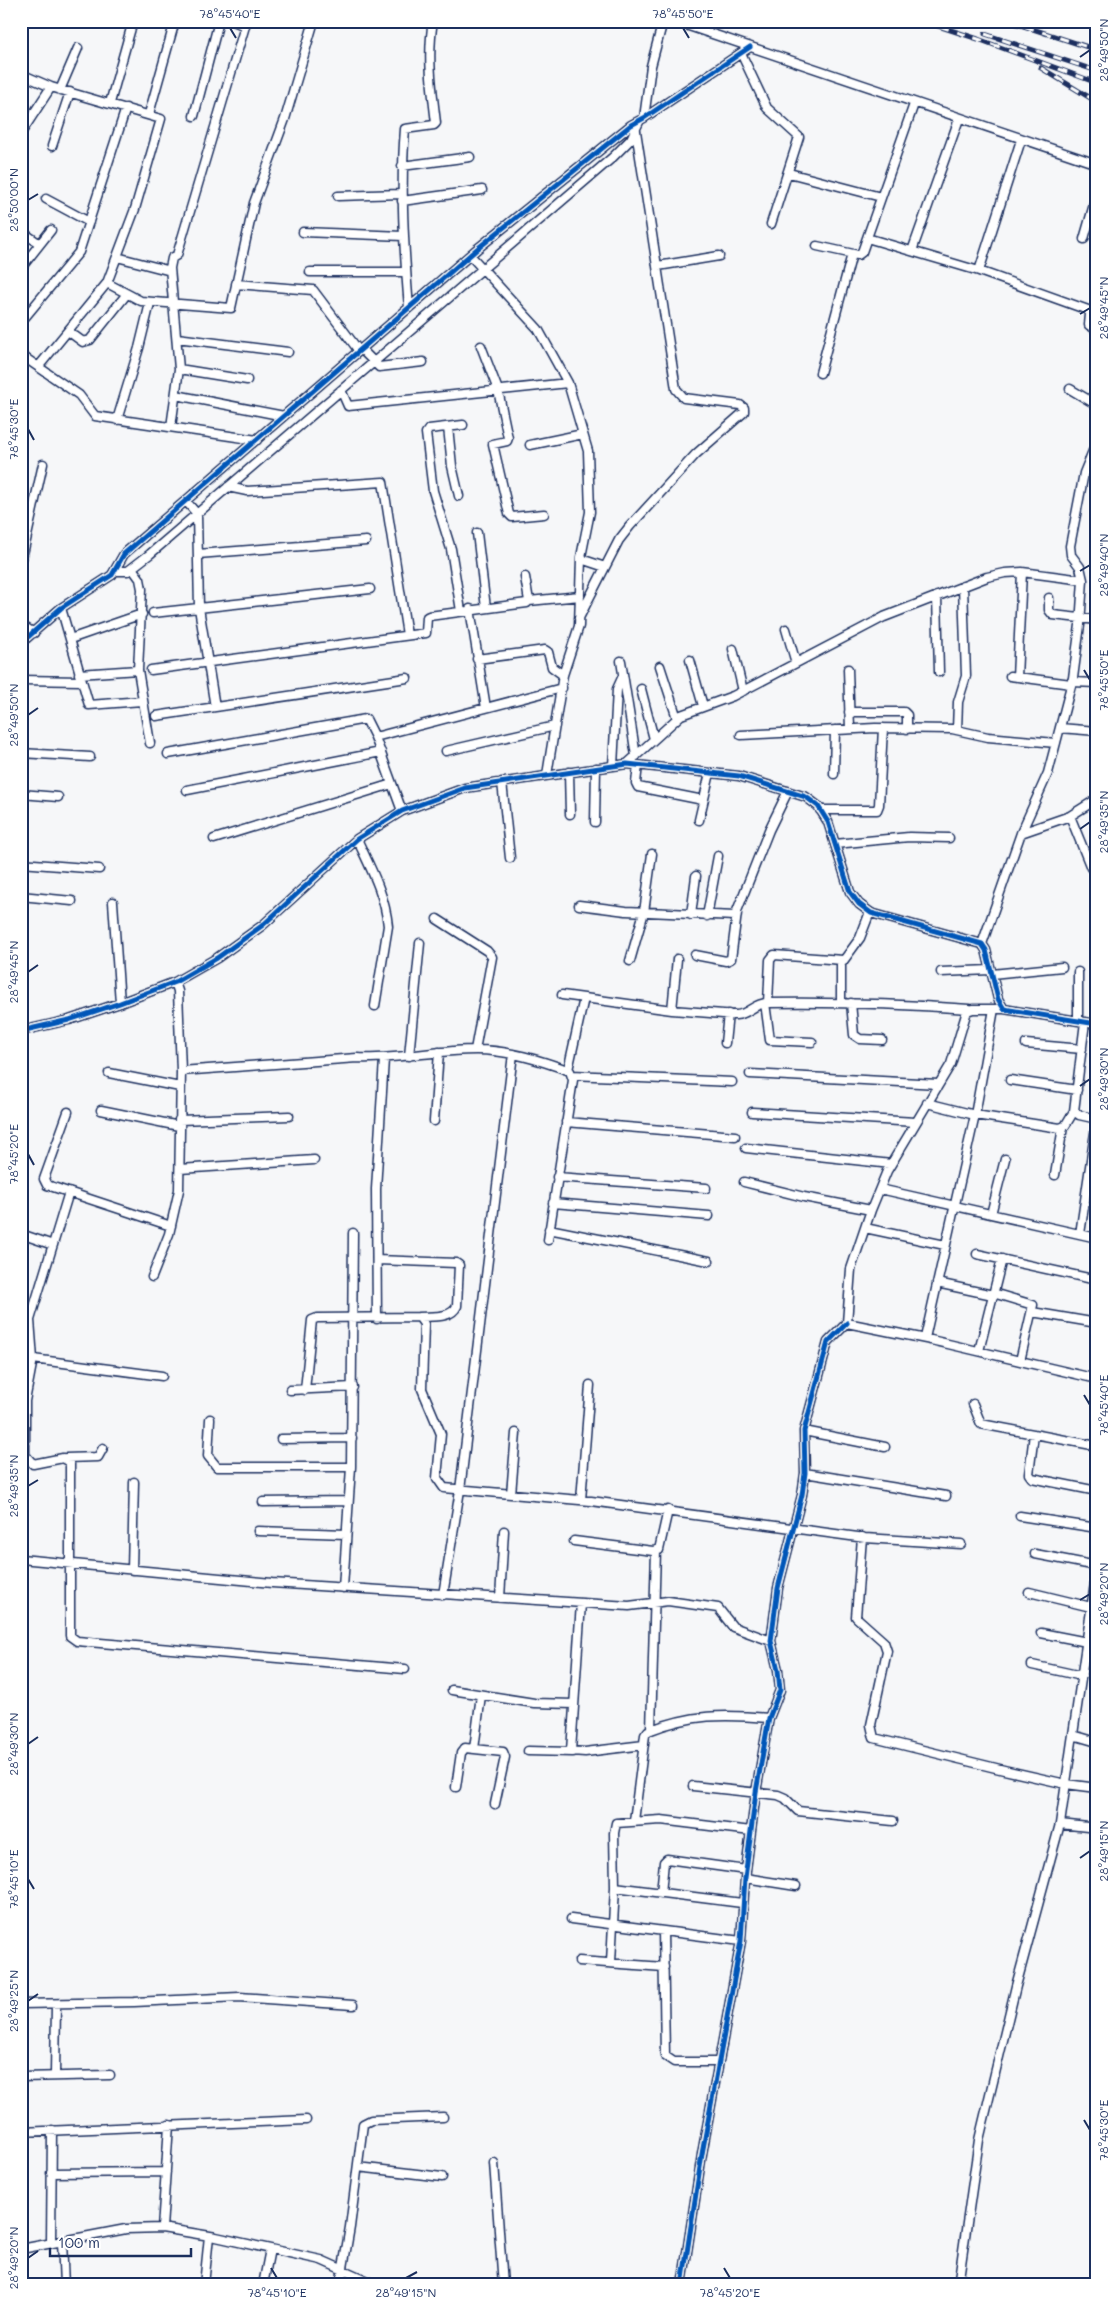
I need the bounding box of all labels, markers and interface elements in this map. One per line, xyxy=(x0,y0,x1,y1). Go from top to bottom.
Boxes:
text: 78°45'40"E xyxy=(200,5,261,21)
text: 78°45'50"E xyxy=(653,5,713,21)
text: 28°49'50"N xyxy=(1095,19,1111,81)
text: 28°50'00"N xyxy=(5,168,21,232)
text: 28°49'45"N xyxy=(1095,277,1111,339)
text: 78°45'30"E xyxy=(5,398,21,459)
text: 28°49'40"N xyxy=(1095,534,1111,596)
text: 78°45'50"E xyxy=(1095,650,1111,710)
text: 28°49'50"N xyxy=(5,684,21,746)
text: 28°49'35"N xyxy=(1095,791,1111,853)
text: 28°49'45"N xyxy=(5,941,21,1003)
text: 28°49'30"N xyxy=(1095,1048,1111,1110)
text: 78°45'20"E xyxy=(5,1124,21,1184)
text: 78°45'40"E xyxy=(1095,1374,1111,1435)
text: 28°49'35"N xyxy=(5,1455,21,1517)
text: 28°49'20"N xyxy=(1095,1563,1111,1625)
text: 28°49'30"N xyxy=(5,1713,21,1775)
text: 28°49'15"N xyxy=(1095,1821,1111,1881)
text: 78°45'10"E xyxy=(5,1849,21,1909)
text: 28°49'25"N xyxy=(5,1970,21,2032)
text: 78°45'30"E xyxy=(1095,2099,1111,2160)
scale bar xyxy=(50,2226,191,2258)
text: 28°49'20"N xyxy=(5,2227,21,2289)
text: 100 m xyxy=(58,2232,100,2252)
text: 78°45'10"E xyxy=(247,2284,307,2300)
text: 28°49'15"N xyxy=(376,2284,436,2300)
text: 78°45'20"E xyxy=(700,2284,760,2300)

